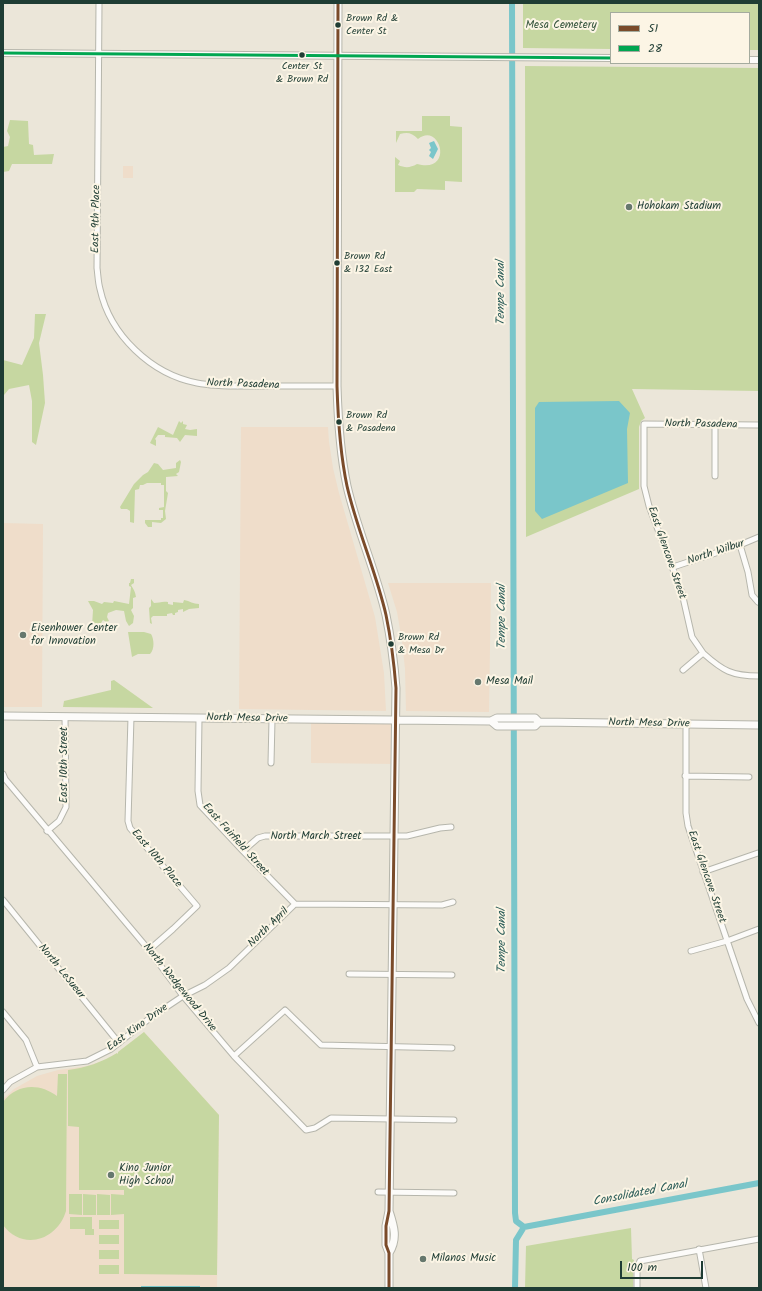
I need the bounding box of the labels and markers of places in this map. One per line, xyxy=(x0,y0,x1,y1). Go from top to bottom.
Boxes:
place label: Brown Rd & Center St xyxy=(346,13,398,36)
marker: Brown Rd & Center St xyxy=(333,20,343,30)
marker: Center St & Brown Rd xyxy=(297,50,307,60)
place label: Center St & Brown Rd xyxy=(276,61,328,84)
place label: Hohokam Stadium xyxy=(637,200,721,214)
marker: Hohokam Stadium xyxy=(624,202,634,212)
place label: Brown Rd & 132 East xyxy=(344,251,392,274)
marker: Brown Rd & 132 East xyxy=(332,258,342,268)
place label: Brown Rd & Pasadena xyxy=(346,410,396,434)
marker: Brown Rd & Pasadena xyxy=(334,417,344,427)
place label: Eisenhower Center for Innovation xyxy=(31,622,117,648)
marker: Eisenhower Center for Innovation xyxy=(18,630,28,640)
place label: Brown Rd & Mesa Dr xyxy=(398,632,444,656)
marker: Brown Rd & Mesa Dr xyxy=(386,639,396,649)
place label: Mesa Mail xyxy=(486,675,533,689)
marker: Mesa Mail xyxy=(473,677,483,687)
place label: Kino Junior High School xyxy=(119,1162,174,1188)
marker: Kino Junior High School xyxy=(106,1170,116,1180)
place label: Milanos Music xyxy=(431,1252,496,1266)
marker: Milanos Music xyxy=(418,1254,428,1264)

